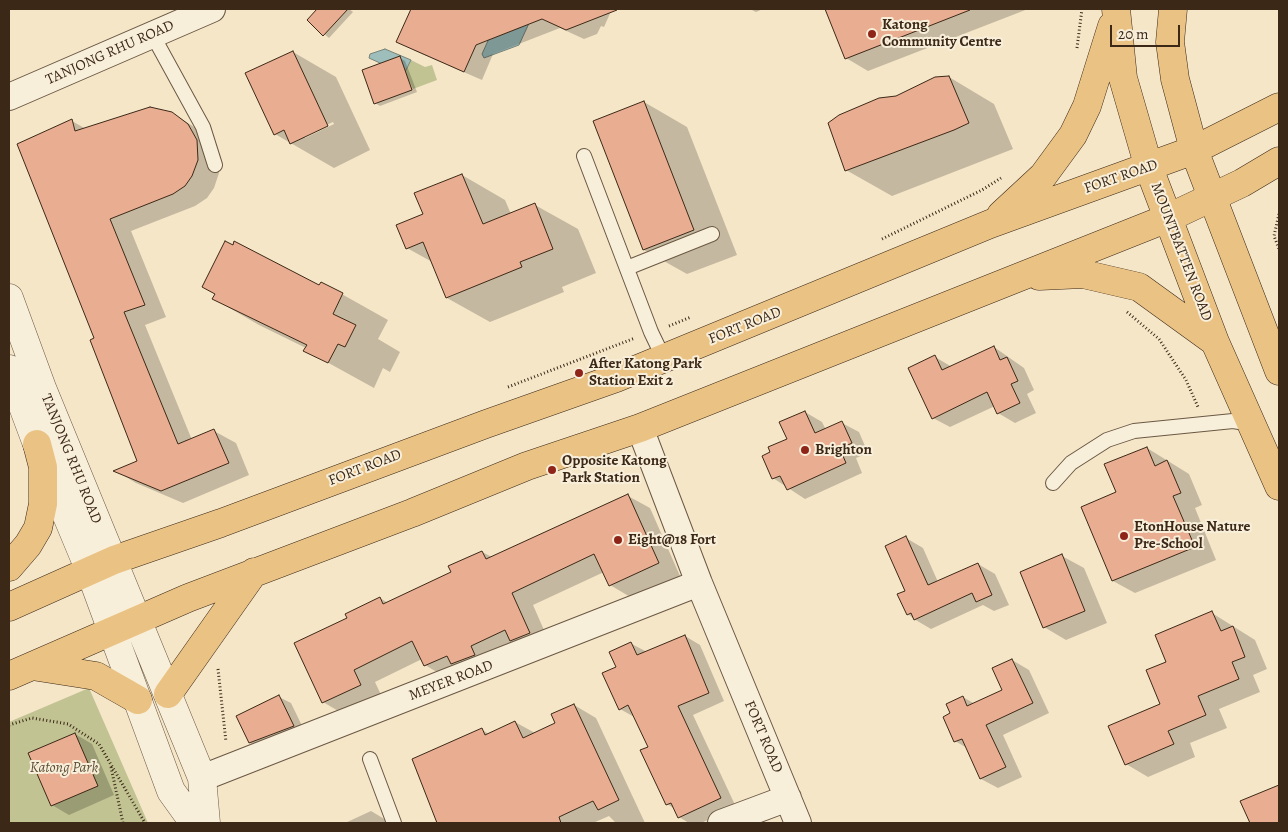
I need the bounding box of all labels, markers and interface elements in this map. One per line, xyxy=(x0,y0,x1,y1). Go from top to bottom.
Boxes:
scale bar xyxy=(1113,15,1183,47)
place label: Katong Community Centre xyxy=(882,16,1002,51)
street label: TANJONG RHU ROAD xyxy=(43,17,177,89)
text: 20 m xyxy=(1118,24,1149,44)
marker: Katong Community Centre xyxy=(866,28,878,40)
street label: FORT ROAD xyxy=(1082,156,1160,198)
street label: MOUNTBATTEN ROAD xyxy=(1146,180,1216,324)
street label: FORT ROAD xyxy=(706,303,784,349)
place label: After Katong Park Station Exit 2 xyxy=(589,355,702,390)
marker: After Katong Park Station Exit 2 xyxy=(573,367,585,379)
street label: TANJONG RHU ROAD xyxy=(37,391,105,527)
place label: Brighton xyxy=(815,441,872,459)
marker: Brighton xyxy=(799,444,811,456)
street label: FORT ROAD xyxy=(326,446,404,490)
place label: Opposite Katong Park Station xyxy=(562,452,667,487)
marker: Opposite Katong Park Station xyxy=(546,464,558,476)
place label: EtonHouse Nature Pre-School xyxy=(1134,518,1250,553)
marker: EtonHouse Nature Pre-School xyxy=(1118,530,1130,542)
place label: Eight@18 Fort xyxy=(628,531,716,549)
marker: Eight@18 Fort xyxy=(612,534,624,546)
street label: MEYER ROAD xyxy=(406,657,496,705)
street label: FORT ROAD xyxy=(740,698,786,776)
park label: Katong Park xyxy=(30,759,98,777)

